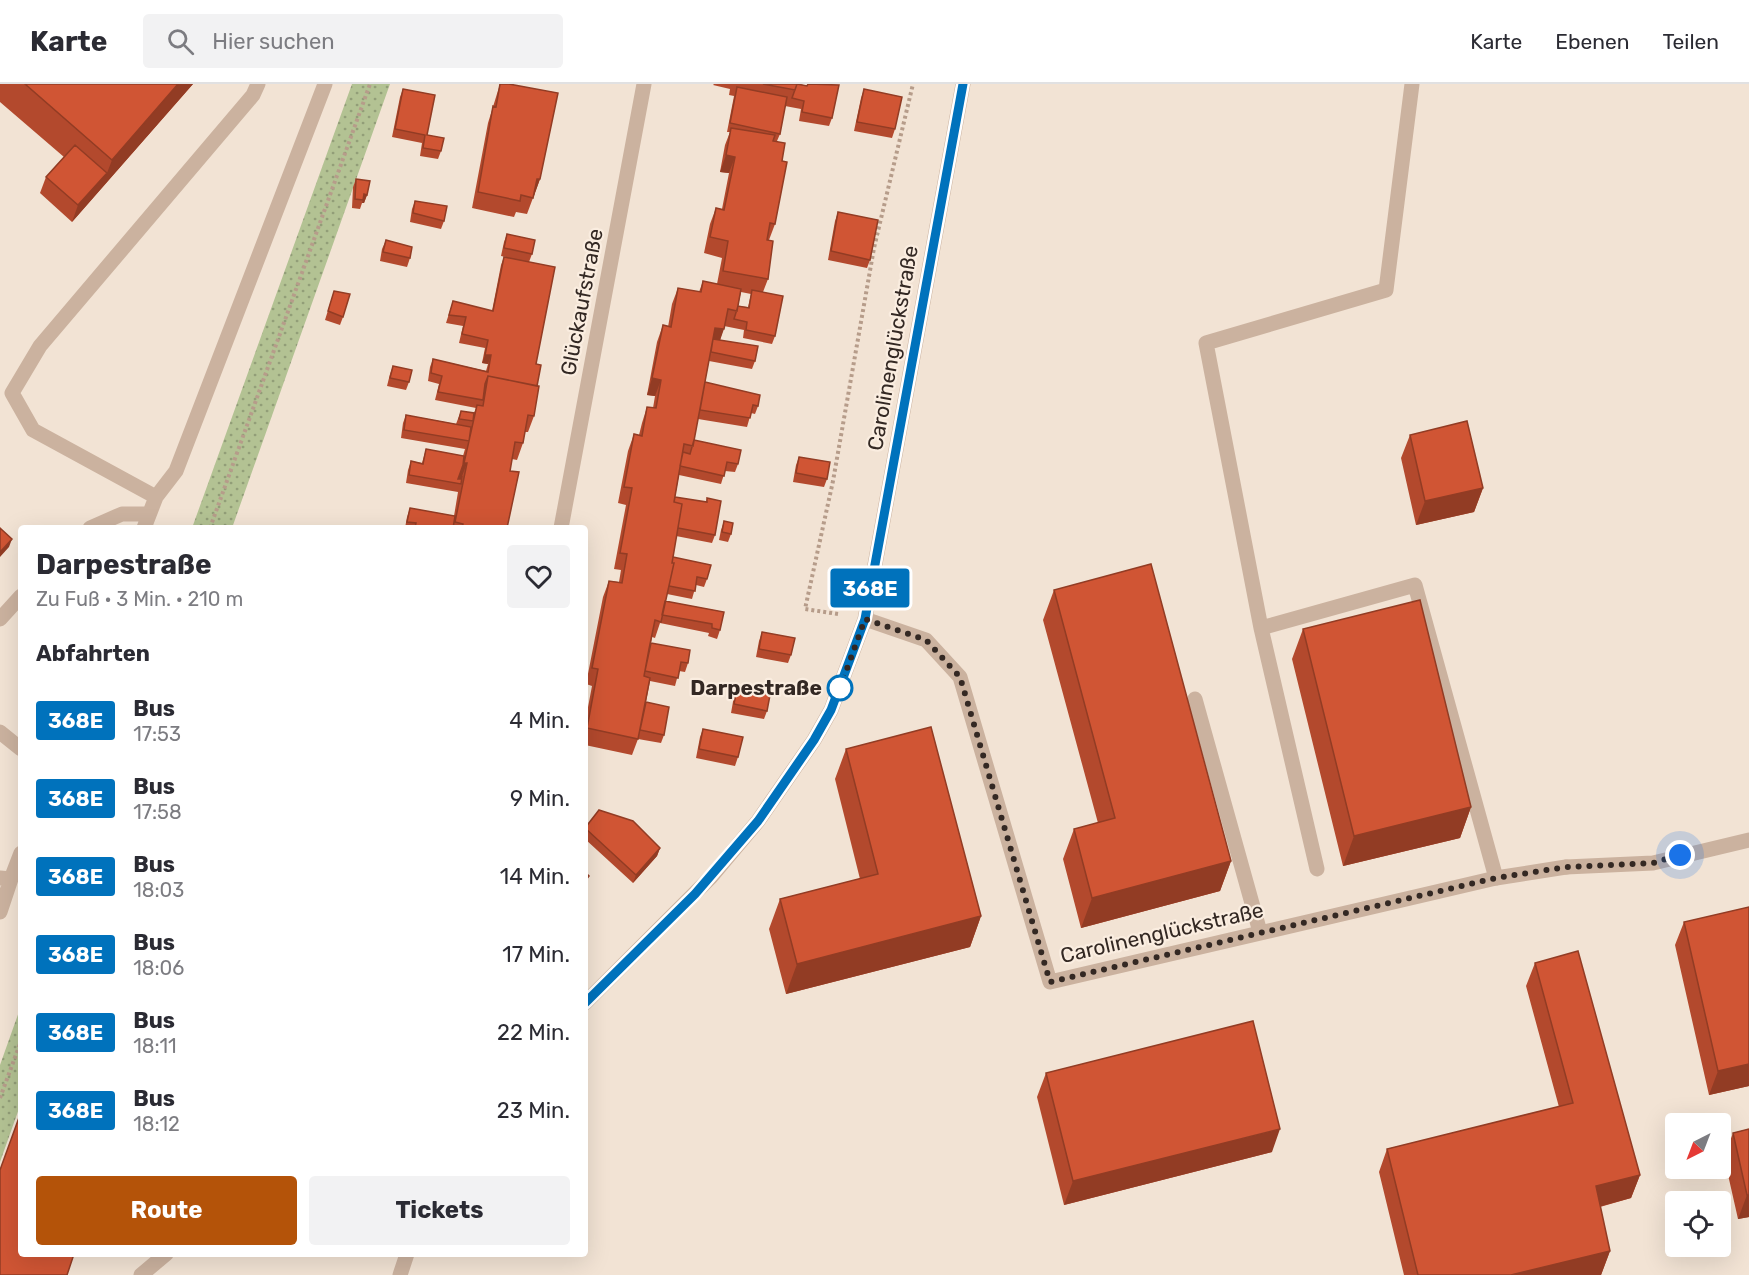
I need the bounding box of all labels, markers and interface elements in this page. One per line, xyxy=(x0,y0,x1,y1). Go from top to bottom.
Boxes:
search box xyxy=(143,14,563,68)
text: Karte xyxy=(30,25,107,58)
icon: search xyxy=(164,25,197,58)
text: Hier suchen xyxy=(212,28,335,55)
text: Karte xyxy=(1470,29,1522,54)
text: Ebenen xyxy=(1555,29,1629,54)
text: Teilen xyxy=(1662,29,1719,54)
street label: Glückaufstraße xyxy=(555,226,608,377)
street label: Carolinenglückstraße xyxy=(862,243,923,452)
button: heart xyxy=(507,545,570,608)
text: Darpestraße xyxy=(36,548,212,581)
line badge: 368E xyxy=(828,568,912,608)
text: 368E xyxy=(842,576,898,601)
text: Zu Fuß · 3 Min. · 210 m xyxy=(36,587,243,611)
text: Abfahrten xyxy=(36,640,150,667)
place label: Darpestraße xyxy=(690,675,822,700)
marker: Darpestraße xyxy=(827,675,853,701)
text: Bus xyxy=(133,695,175,722)
text: 4 Min. xyxy=(509,707,570,734)
text: 368E xyxy=(48,708,103,733)
text: 17:53 xyxy=(133,722,181,746)
text: Bus xyxy=(133,773,175,800)
text: 9 Min. xyxy=(510,785,570,812)
text: 368E xyxy=(48,786,103,811)
text: 17:58 xyxy=(133,800,182,824)
your location xyxy=(1665,840,1695,870)
text: Bus xyxy=(133,851,175,878)
text: 14 Min. xyxy=(500,863,570,890)
text: 368E xyxy=(48,864,103,889)
text: 18:03 xyxy=(133,878,184,902)
street label: Carolinenglückstraße xyxy=(1058,897,1266,968)
text: Bus xyxy=(133,929,175,956)
text: 17 Min. xyxy=(502,941,570,968)
text: 368E xyxy=(48,942,103,967)
text: 18:06 xyxy=(133,956,184,980)
text: Bus xyxy=(133,1007,175,1034)
text: 22 Min. xyxy=(497,1019,570,1046)
text: 368E xyxy=(48,1020,103,1045)
text: 18:11 xyxy=(133,1034,177,1058)
text: Bus xyxy=(133,1085,175,1112)
text: 23 Min. xyxy=(497,1097,570,1124)
text: 368E xyxy=(48,1098,103,1123)
text: 18:12 xyxy=(133,1112,180,1136)
north arrow xyxy=(1665,1113,1731,1179)
map controls xyxy=(1665,1113,1731,1257)
button: Route xyxy=(36,1176,297,1245)
button: Tickets xyxy=(309,1176,570,1245)
button: locate xyxy=(1665,1191,1731,1257)

